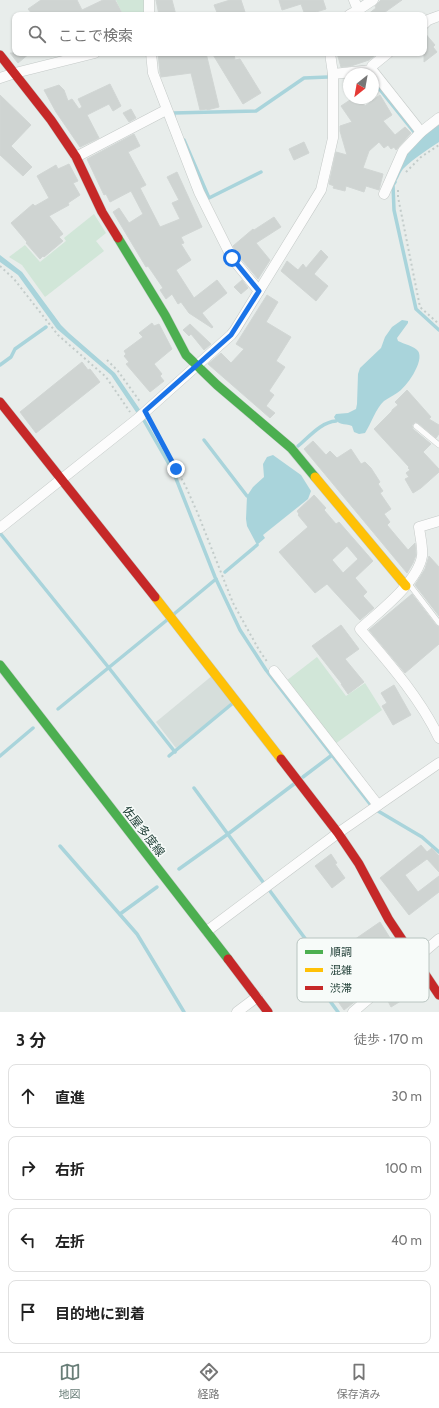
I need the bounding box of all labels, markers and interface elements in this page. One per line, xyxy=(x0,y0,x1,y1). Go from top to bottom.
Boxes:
search box xyxy=(12,12,427,56)
icon: search xyxy=(26,23,48,45)
text: ここで検索 xyxy=(58,27,133,45)
north arrow xyxy=(343,68,379,104)
route start xyxy=(223,249,241,267)
route end xyxy=(167,460,185,478)
street label: 佐屋多度線 xyxy=(120,803,168,859)
legend xyxy=(297,938,429,1002)
text: 順調 xyxy=(330,945,352,959)
text: 混雑 xyxy=(330,963,352,977)
text: 渋滞 xyxy=(330,981,352,995)
text: 3 分 xyxy=(16,1030,46,1050)
text: 徒歩 · 170 m xyxy=(354,1031,423,1047)
icon: ahead xyxy=(17,1085,39,1107)
text: 30 m xyxy=(392,1088,422,1104)
text: 直進 xyxy=(55,1089,85,1107)
icon: right xyxy=(17,1157,39,1179)
text: 100 m xyxy=(385,1160,422,1176)
text: 右折 xyxy=(55,1161,85,1179)
icon: left xyxy=(17,1229,39,1251)
text: 40 m xyxy=(391,1232,422,1248)
text: 左折 xyxy=(55,1233,85,1251)
icon: arrive xyxy=(17,1301,39,1323)
text: 目的地に到着 xyxy=(55,1305,145,1323)
tab: 地図 xyxy=(59,1361,81,1401)
tab: 経路 xyxy=(198,1361,220,1401)
tab: 保存済み xyxy=(337,1361,381,1401)

